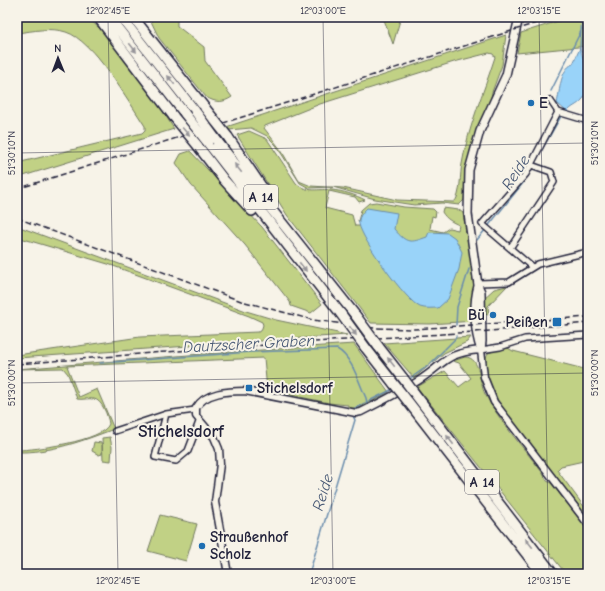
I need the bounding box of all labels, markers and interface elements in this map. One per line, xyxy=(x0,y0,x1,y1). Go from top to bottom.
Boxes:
text: 12°02'45"E xyxy=(86,5,130,17)
text: 12°03'00"E xyxy=(300,5,346,17)
text: 12°03'15"E xyxy=(518,5,560,17)
north arrow xyxy=(38,38,78,78)
text: N xyxy=(54,42,62,55)
one-way arrow xyxy=(129,42,137,53)
one-way arrow xyxy=(166,75,175,86)
place label: E xyxy=(539,94,548,112)
marker: E xyxy=(526,98,536,108)
text: 51°30'10"N xyxy=(589,121,601,165)
one-way arrow xyxy=(181,127,190,137)
text: 51°30'10"N xyxy=(6,131,18,175)
water label: Reide xyxy=(498,152,534,193)
one-way arrow xyxy=(234,162,242,173)
road number: A 14 xyxy=(244,185,278,209)
one-way arrow xyxy=(299,261,307,272)
place label: Bü xyxy=(468,306,485,324)
marker: Bü xyxy=(488,310,498,320)
place label: Peißen xyxy=(505,313,548,331)
marker: Peißen xyxy=(551,316,563,328)
one-way arrow xyxy=(349,325,357,336)
water label: Dautzscher Graben xyxy=(183,332,316,356)
text: 51°30'00"N xyxy=(589,350,601,396)
one-way arrow xyxy=(386,356,395,367)
text: 51°30'00"N xyxy=(6,360,18,406)
place label: Stichelsdorf xyxy=(257,379,334,397)
marker: Stichelsdorf xyxy=(244,383,254,393)
district label: Stichelsdorf xyxy=(138,422,224,441)
one-way arrow xyxy=(446,434,454,445)
road number: A 14 xyxy=(465,470,499,494)
water label: Reide xyxy=(309,472,337,513)
place label: Straußenhof Scholz xyxy=(210,528,289,563)
one-way arrow xyxy=(525,538,533,549)
marker: Straußenhof Scholz xyxy=(197,541,207,551)
text: 12°02'45"E xyxy=(96,575,140,587)
text: 12°03'00"E xyxy=(310,575,356,587)
text: 12°03'15"E xyxy=(528,575,570,587)

